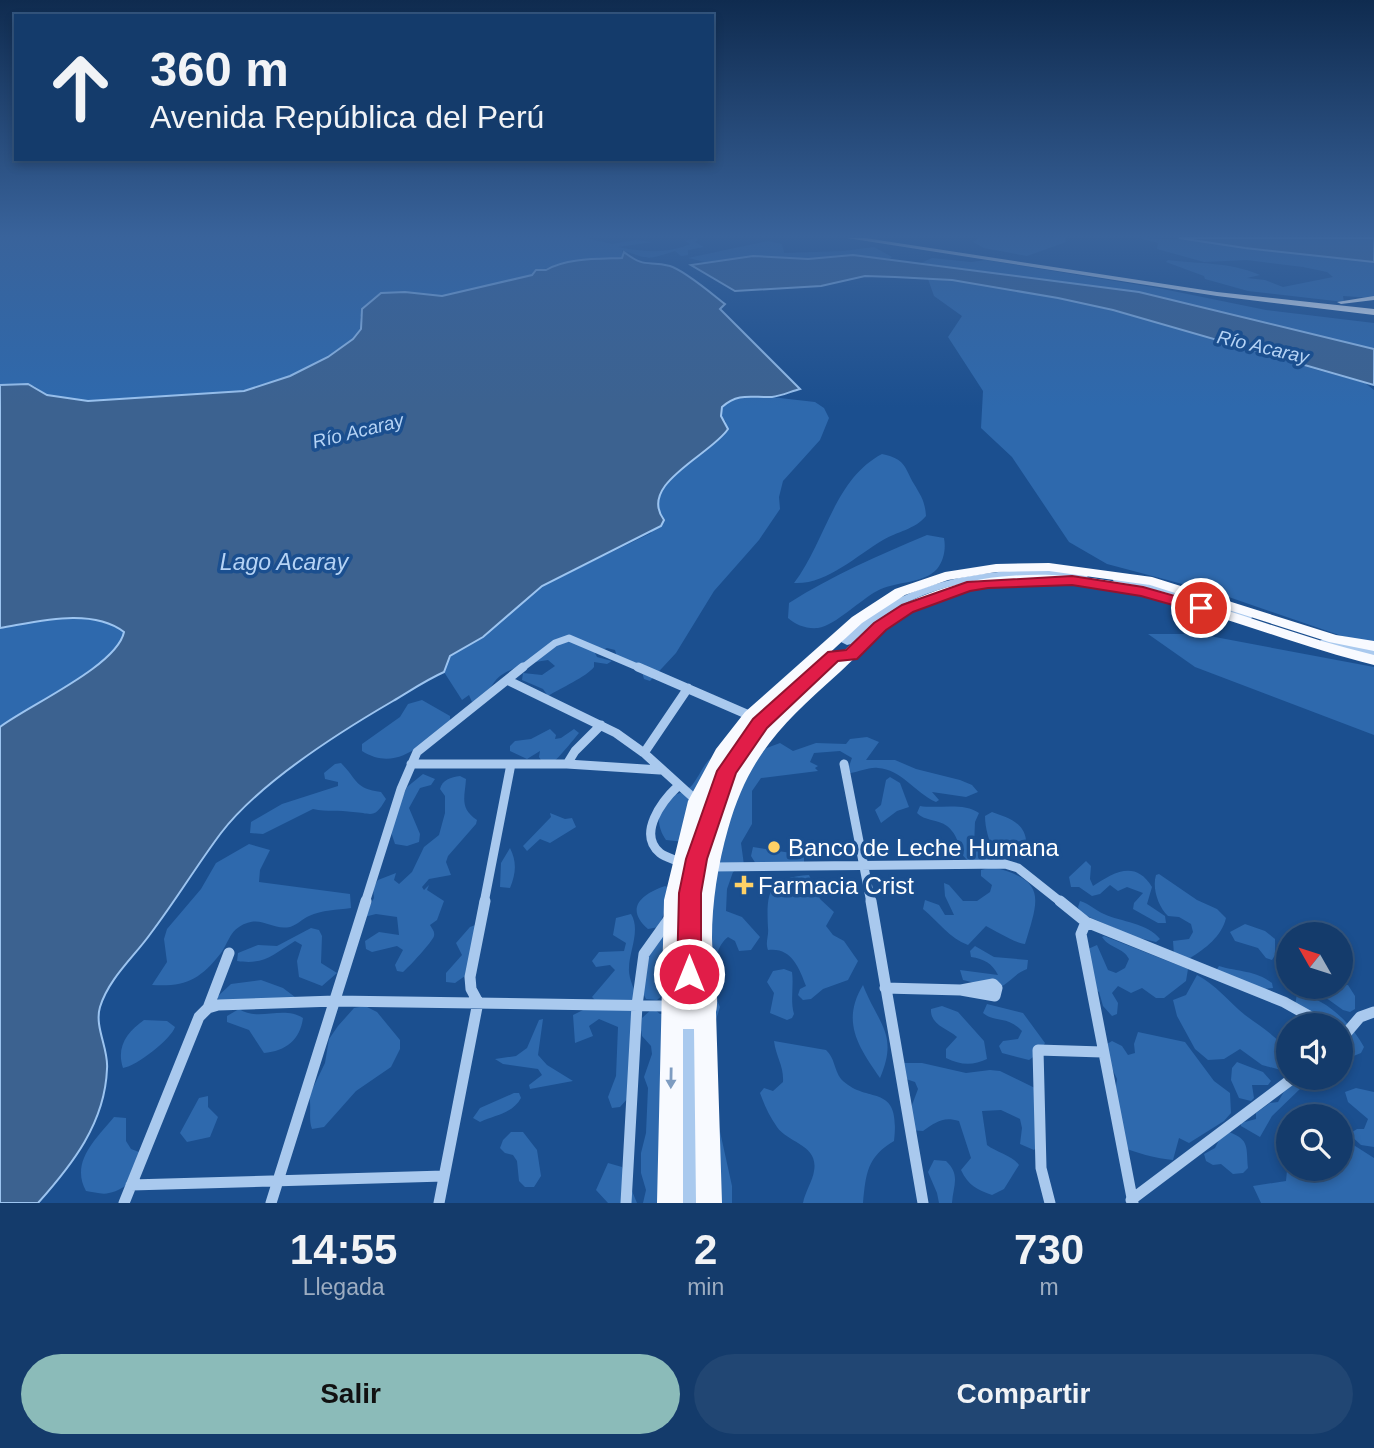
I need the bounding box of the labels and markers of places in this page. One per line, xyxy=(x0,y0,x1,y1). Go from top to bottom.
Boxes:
pin xyxy=(1171,578,1231,638)
place label: Banco de Leche Humana xyxy=(788,834,1060,861)
marker: Banco de Leche Humana xyxy=(766,839,782,855)
place label: Farmacia Crist xyxy=(758,872,914,899)
marker: Farmacia Crist xyxy=(736,877,752,893)

